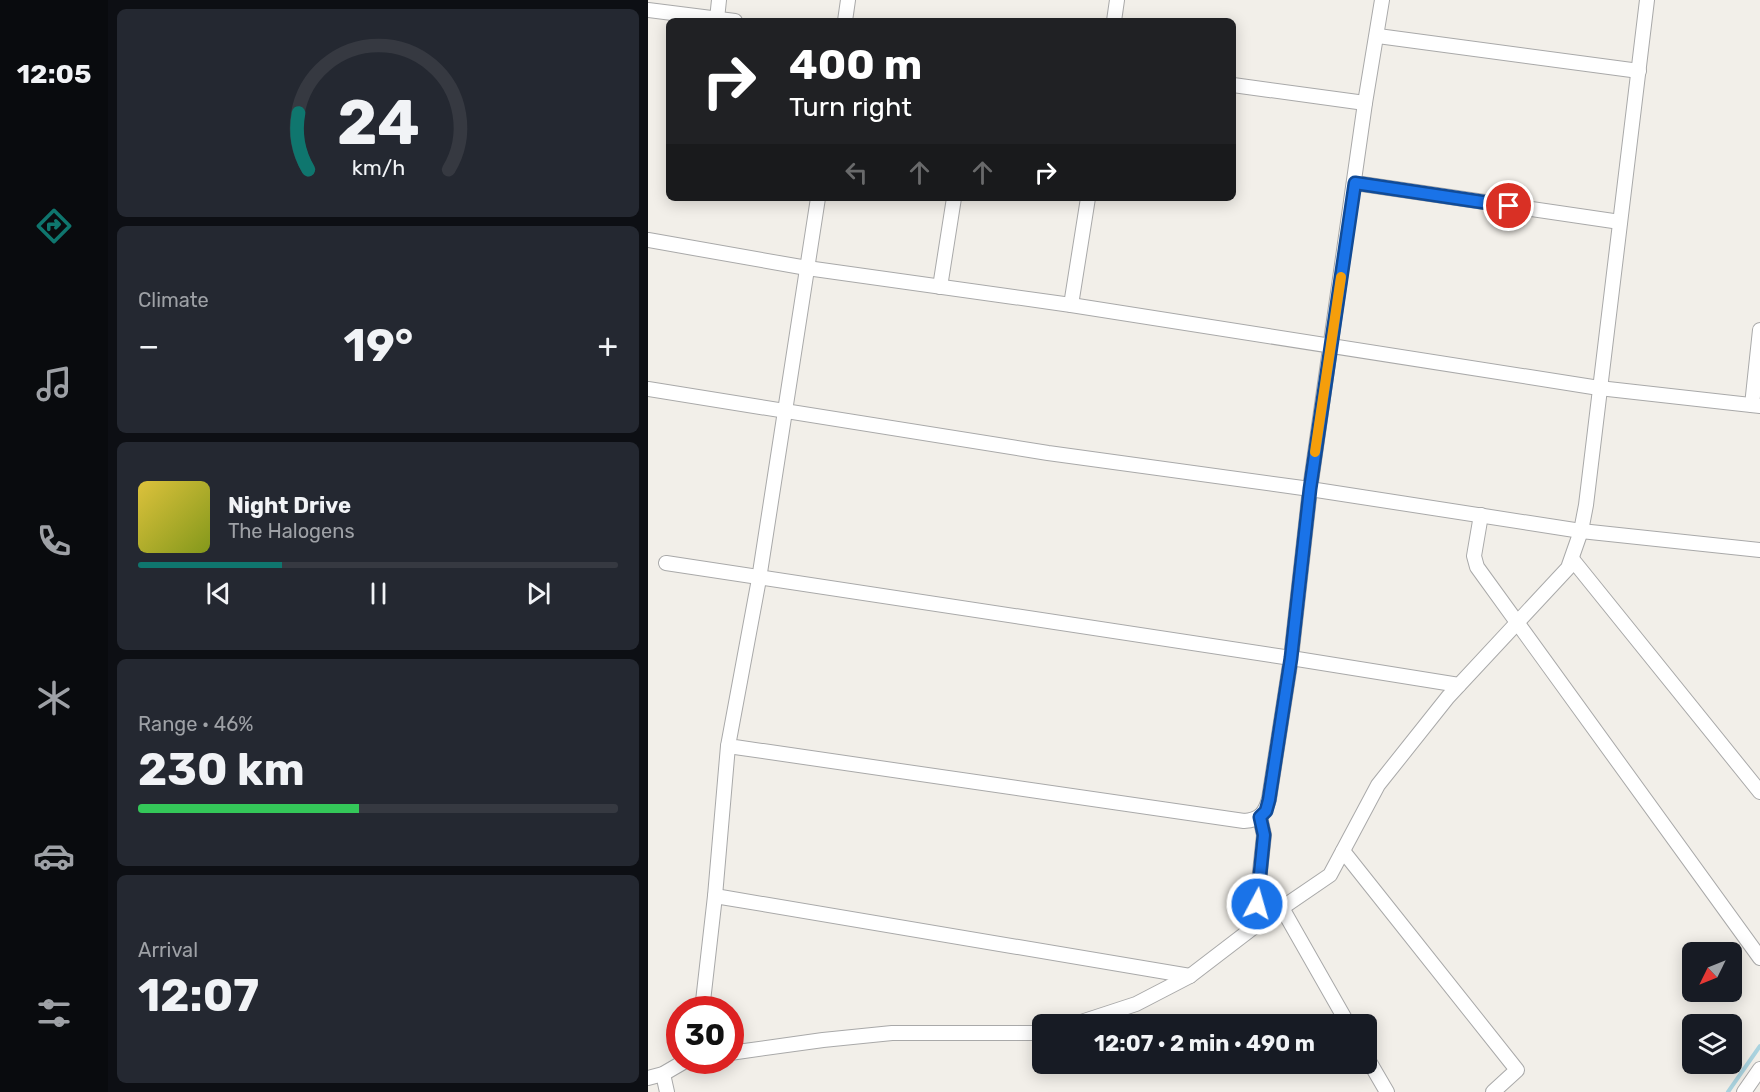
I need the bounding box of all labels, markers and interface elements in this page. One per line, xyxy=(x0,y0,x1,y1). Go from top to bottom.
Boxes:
text: 400 m xyxy=(789,40,922,90)
icon: right xyxy=(690,42,768,120)
text: 12:05 xyxy=(17,58,91,90)
text: 24 xyxy=(337,86,419,160)
text: Turn right xyxy=(789,91,912,123)
text: km/h xyxy=(351,155,405,180)
icon: left xyxy=(840,156,873,189)
icon: ahead xyxy=(903,156,936,189)
icon: ahead xyxy=(966,156,999,189)
icon: right xyxy=(1029,156,1062,189)
pin xyxy=(1483,180,1534,231)
icon: arrive xyxy=(1492,189,1525,222)
icon: directions xyxy=(33,205,75,247)
text: Climate xyxy=(138,288,209,312)
text: 19° xyxy=(344,319,413,372)
text: − xyxy=(138,326,159,365)
text: + xyxy=(597,326,618,365)
icon: music xyxy=(33,363,75,405)
text: Night Drive xyxy=(228,492,351,519)
text: The Halogens xyxy=(228,519,355,543)
icon: phone xyxy=(33,520,75,562)
icon: previous xyxy=(202,577,235,610)
icon: pause xyxy=(362,577,395,610)
icon: next xyxy=(522,577,555,610)
icon: climate xyxy=(33,677,75,719)
text: Range · 46% xyxy=(138,712,254,736)
text: 230 km xyxy=(138,743,305,796)
icon: car xyxy=(33,835,75,877)
position arrow xyxy=(1225,872,1289,936)
text: Arrival xyxy=(138,938,198,962)
north arrow xyxy=(1682,942,1742,1002)
map controls xyxy=(1682,942,1742,1074)
text: 12:07 xyxy=(138,969,259,1022)
icon: filters xyxy=(33,992,75,1034)
speed limit sign: 30 xyxy=(666,996,744,1074)
button: layers xyxy=(1682,1014,1742,1074)
text: 12:07 · 2 min · 490 m xyxy=(1094,1030,1315,1057)

